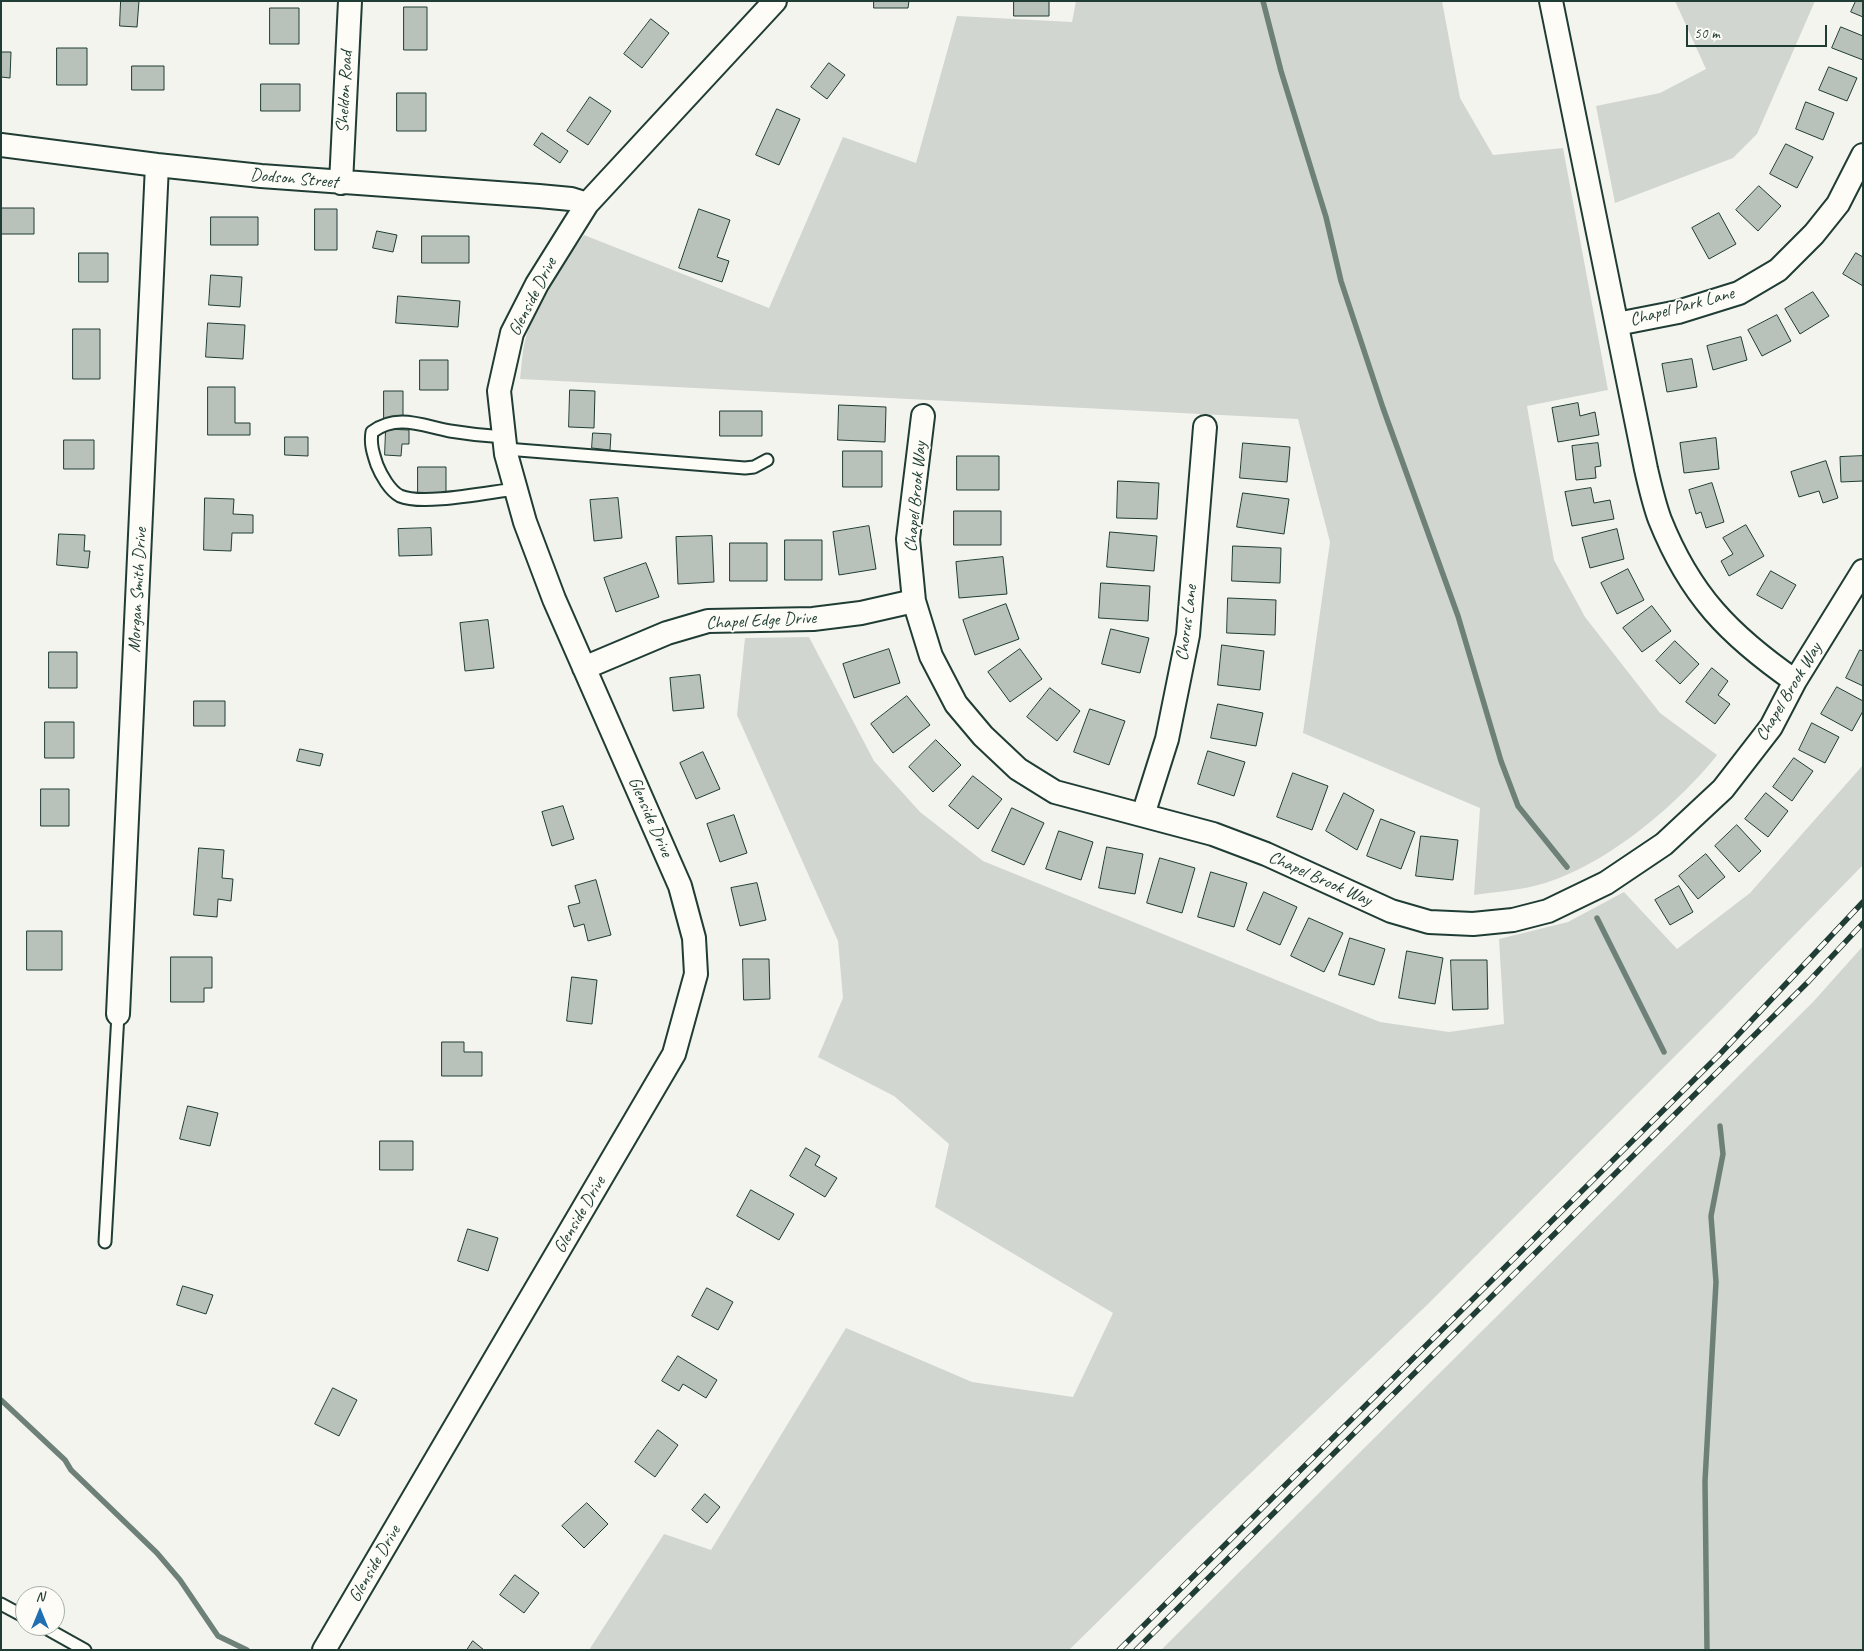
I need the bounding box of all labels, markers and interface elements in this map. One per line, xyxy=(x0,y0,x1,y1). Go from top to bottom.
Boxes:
scale bar xyxy=(1689,15,1830,47)
text: 50 m xyxy=(1694,24,1720,43)
street label: Sheldon Road xyxy=(332,50,358,134)
street label: Dodson Street xyxy=(249,164,339,194)
street label: Glenside Drive xyxy=(504,254,562,340)
street label: Chapel Park Lane xyxy=(1627,283,1737,331)
street label: Chapel Brook Way xyxy=(900,441,932,553)
street label: Morgan Smith Drive xyxy=(124,527,152,653)
street label: Chorus Lane xyxy=(1172,584,1202,662)
street label: Chapel Edge Drive xyxy=(705,607,817,635)
street label: Chapel Brook Way xyxy=(1751,639,1827,745)
street label: Glenside Drive xyxy=(623,774,677,860)
street label: Chapel Brook Way xyxy=(1265,847,1375,911)
street label: Glenside Drive xyxy=(549,1173,611,1257)
street label: Glenside Drive xyxy=(344,1522,406,1606)
north arrow xyxy=(15,1586,65,1636)
text: N xyxy=(36,1588,44,1605)

